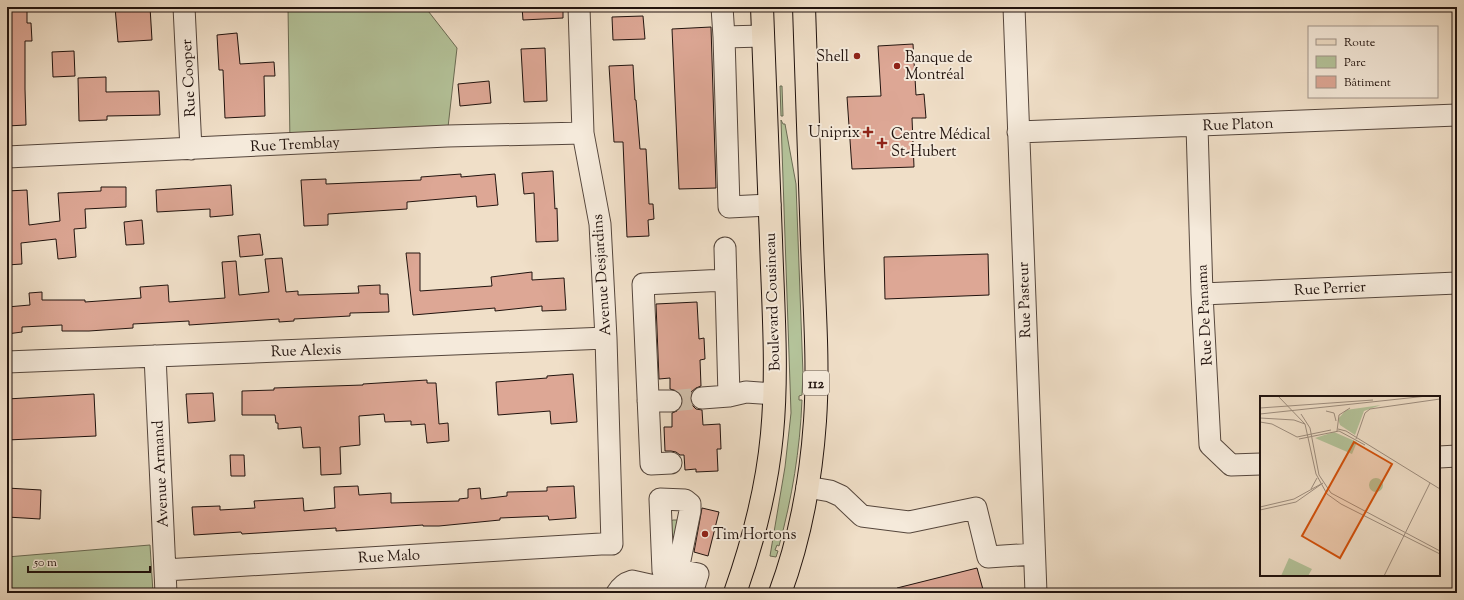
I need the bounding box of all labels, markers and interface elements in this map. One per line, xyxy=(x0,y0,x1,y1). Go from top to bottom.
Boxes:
legend xyxy=(1308,26,1438,98)
text: Route xyxy=(1344,34,1376,52)
street label: Rue Cooper xyxy=(177,38,202,117)
place label: Shell xyxy=(816,47,849,68)
place label: Banque de Montréal xyxy=(905,48,972,86)
marker: Shell xyxy=(852,51,862,61)
text: Parc xyxy=(1344,54,1366,72)
marker: Banque de Montréal xyxy=(892,61,902,71)
text: Bâtiment xyxy=(1344,74,1391,92)
street label: Rue Platon xyxy=(1202,114,1274,137)
place label: Uniprix xyxy=(808,123,860,144)
place label: Centre Médical St-Hubert xyxy=(891,125,990,163)
marker: Uniprix xyxy=(863,127,873,137)
street label: Rue Tremblay xyxy=(250,133,341,158)
marker: Centre Médical St-Hubert xyxy=(876,137,888,149)
street label: Avenue Desjardins xyxy=(588,213,617,337)
street label: Boulevard Cousineau xyxy=(761,232,786,372)
street label: Rue Pasteur xyxy=(1014,261,1037,339)
street label: Rue De Panama xyxy=(1192,264,1219,366)
street label: Rue Perrier xyxy=(1294,277,1367,302)
street label: Rue Alexis xyxy=(270,340,342,363)
road number: 112 xyxy=(803,371,829,395)
inset map xyxy=(1260,396,1440,576)
street label: Avenue Armand xyxy=(148,419,175,528)
place label: Tim Hortons xyxy=(713,525,797,546)
marker: Tim Hortons xyxy=(700,529,710,539)
street label: Rue Malo xyxy=(358,545,421,570)
scale bar xyxy=(28,548,150,574)
text: 50 m xyxy=(33,554,57,572)

